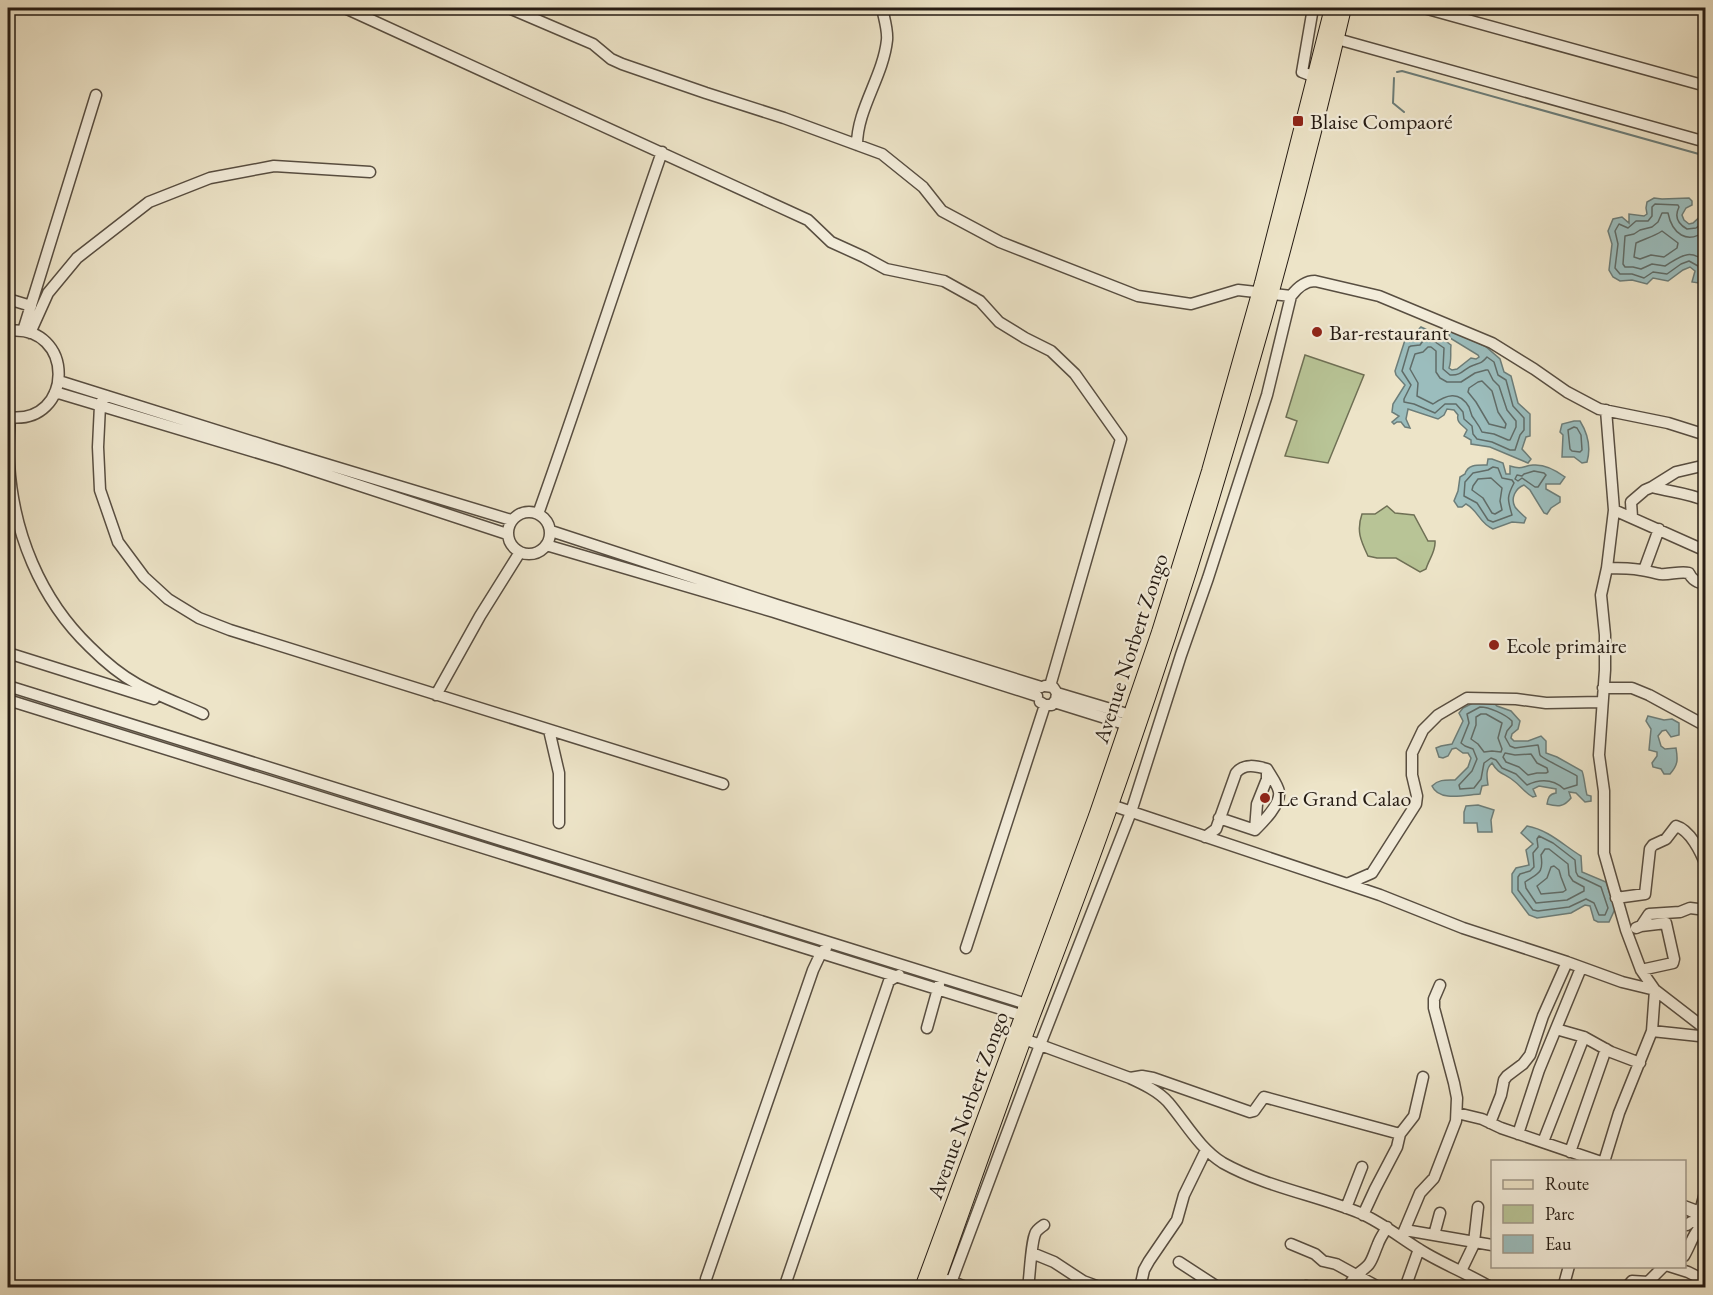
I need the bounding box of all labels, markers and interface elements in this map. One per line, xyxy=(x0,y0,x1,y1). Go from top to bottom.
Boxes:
place label: Blaise Compaoré xyxy=(1310,107,1453,136)
marker: Blaise Compaoré xyxy=(1291,114,1305,128)
place label: Bar-restaurant xyxy=(1329,318,1449,347)
marker: Bar-restaurant xyxy=(1310,325,1324,339)
street label: Avenue Norbert Zongo xyxy=(1086,549,1175,748)
place label: Ecole primaire xyxy=(1506,631,1627,660)
marker: Ecole primaire xyxy=(1487,638,1501,652)
place label: Le Grand Calao xyxy=(1277,784,1412,813)
marker: Le Grand Calao xyxy=(1258,791,1272,805)
street label: Avenue Norbert Zongo xyxy=(920,1007,1015,1204)
legend xyxy=(1491,1160,1686,1268)
text: Route xyxy=(1545,1172,1589,1195)
text: Parc xyxy=(1545,1202,1575,1225)
text: Eau xyxy=(1545,1232,1572,1255)

